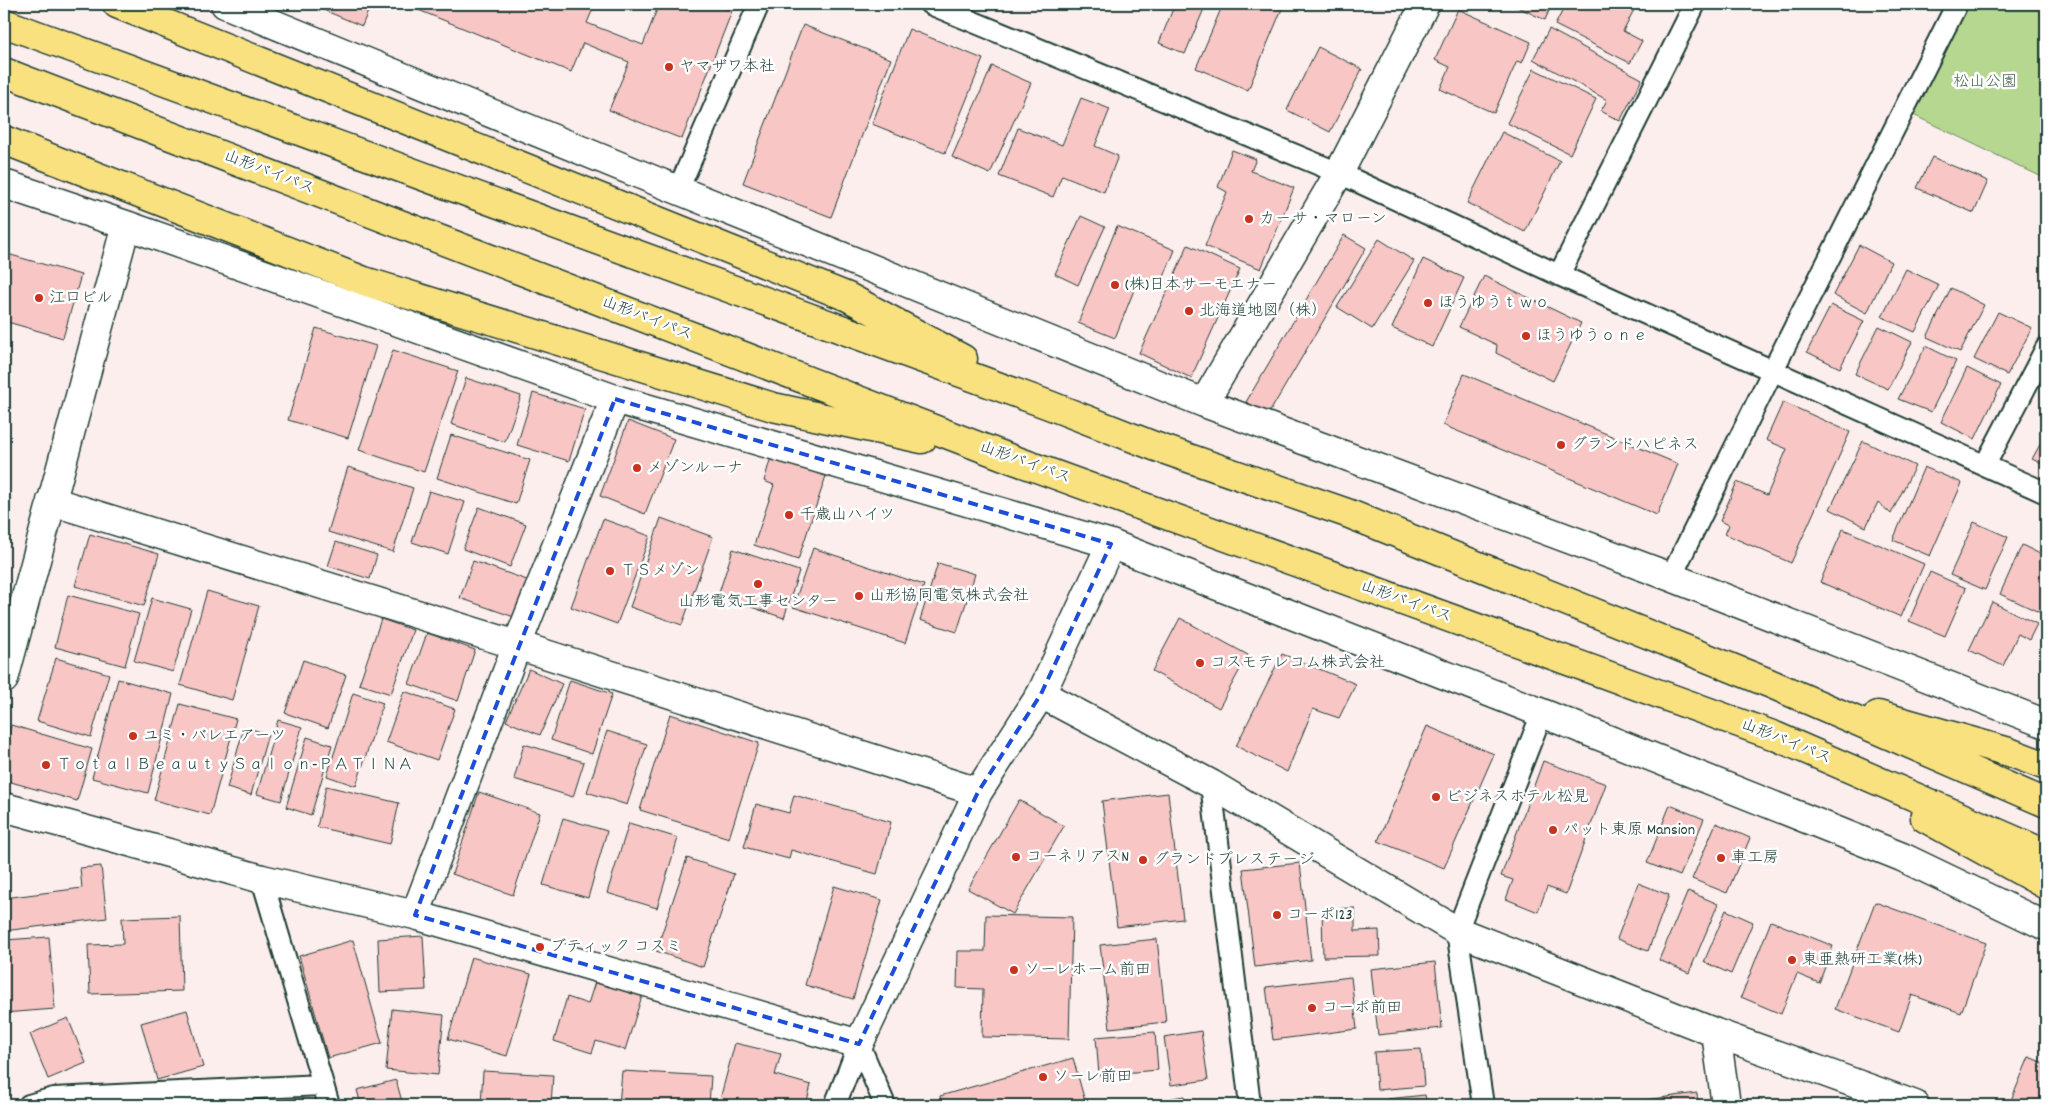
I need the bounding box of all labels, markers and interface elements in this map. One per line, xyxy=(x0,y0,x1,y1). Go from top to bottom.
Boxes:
place label: ヤマザワ本社 xyxy=(679,56,775,79)
marker: ヤマザワ本社 xyxy=(663,61,675,73)
park label: 松山公園 xyxy=(1953,71,2017,94)
street label: 山形バイパス xyxy=(220,145,318,201)
place label: カーサ・マローン xyxy=(1259,208,1387,231)
marker: カーサ・マローン xyxy=(1243,213,1255,225)
place label: (株)日本サーモエナー xyxy=(1125,274,1277,297)
marker: (株)日本サーモエナー xyxy=(1109,279,1121,291)
place label: 江口ビル xyxy=(49,287,113,310)
street label: 山形バイパス xyxy=(598,291,696,347)
marker: 江口ビル xyxy=(33,292,45,304)
place label: ほうゆうｔｗｏ xyxy=(1438,292,1550,315)
marker: ほうゆうｔｗｏ xyxy=(1422,297,1434,309)
place label: 北海道地図（株） xyxy=(1199,300,1327,323)
marker: 北海道地図（株） xyxy=(1183,305,1195,317)
place label: ほうゆうｏｎｅ xyxy=(1536,325,1648,348)
marker: ほうゆうｏｎｅ xyxy=(1520,330,1532,342)
place label: グランドハピネス xyxy=(1571,434,1699,457)
street label: 山形バイパス xyxy=(976,436,1074,490)
marker: グランドハピネス xyxy=(1555,439,1567,451)
place label: メゾンルーナ xyxy=(647,457,743,480)
marker: メゾンルーナ xyxy=(631,462,643,474)
place label: 千歳山ハイツ xyxy=(799,504,895,527)
marker: 千歳山ハイツ xyxy=(783,509,795,521)
place label: ＴＳメゾン xyxy=(620,560,700,583)
marker: ＴＳメゾン xyxy=(604,565,616,577)
street label: 山形バイパス xyxy=(1357,575,1455,629)
marker: 山形電気工事センター xyxy=(752,578,764,590)
place label: 山形協同電気株式会社 xyxy=(869,585,1029,608)
marker: 山形協同電気株式会社 xyxy=(853,590,865,602)
place label: 山形電気工事センター xyxy=(678,591,838,614)
place label: コスモテレコム株式会社 xyxy=(1210,652,1385,675)
marker: コスモテレコム株式会社 xyxy=(1194,657,1206,669)
street label: 山形バイパス xyxy=(1737,713,1835,771)
place label: ユミ・バレエアーツ xyxy=(143,725,286,748)
marker: ユミ・バレエアーツ xyxy=(127,730,139,742)
place label: ＴｏｔａｌＢｅａｕｔｙＳａｌｏｎ−ＰＡＴＩＮＡ xyxy=(56,754,413,777)
marker: ＴｏｔａｌＢｅａｕｔｙＳａｌｏｎ−ＰＡＴＩＮＡ xyxy=(40,759,52,771)
place label: ビジネスホテル松見 xyxy=(1446,786,1589,809)
marker: ビジネスホテル松見 xyxy=(1430,791,1442,803)
place label: パット東原 Mansion xyxy=(1563,819,1695,842)
marker: パット東原 Mansion xyxy=(1547,824,1559,836)
place label: コーネリアスN xyxy=(1026,846,1129,869)
place label: 車工房 xyxy=(1731,847,1779,870)
place label: グランドプレステージ xyxy=(1153,849,1314,872)
marker: コーネリアスN xyxy=(1010,851,1022,863)
marker: 車工房 xyxy=(1715,852,1727,864)
marker: グランドプレステージ xyxy=(1137,854,1149,866)
place label: コーポ123 xyxy=(1287,904,1353,927)
marker: コーポ123 xyxy=(1271,909,1283,921)
place label: ブティック コスミ xyxy=(550,936,682,959)
marker: ブティック コスミ xyxy=(534,941,546,953)
place label: 東亜熱研工業(株) xyxy=(1802,949,1922,972)
marker: 東亜熱研工業(株) xyxy=(1786,954,1798,966)
place label: ソーレホーム前田 xyxy=(1024,959,1151,982)
marker: ソーレホーム前田 xyxy=(1008,964,1020,976)
place label: コーポ前田 xyxy=(1322,997,1402,1020)
marker: コーポ前田 xyxy=(1306,1002,1318,1014)
place label: ソーレ前田 xyxy=(1053,1066,1132,1089)
marker: ソーレ前田 xyxy=(1037,1071,1049,1083)

